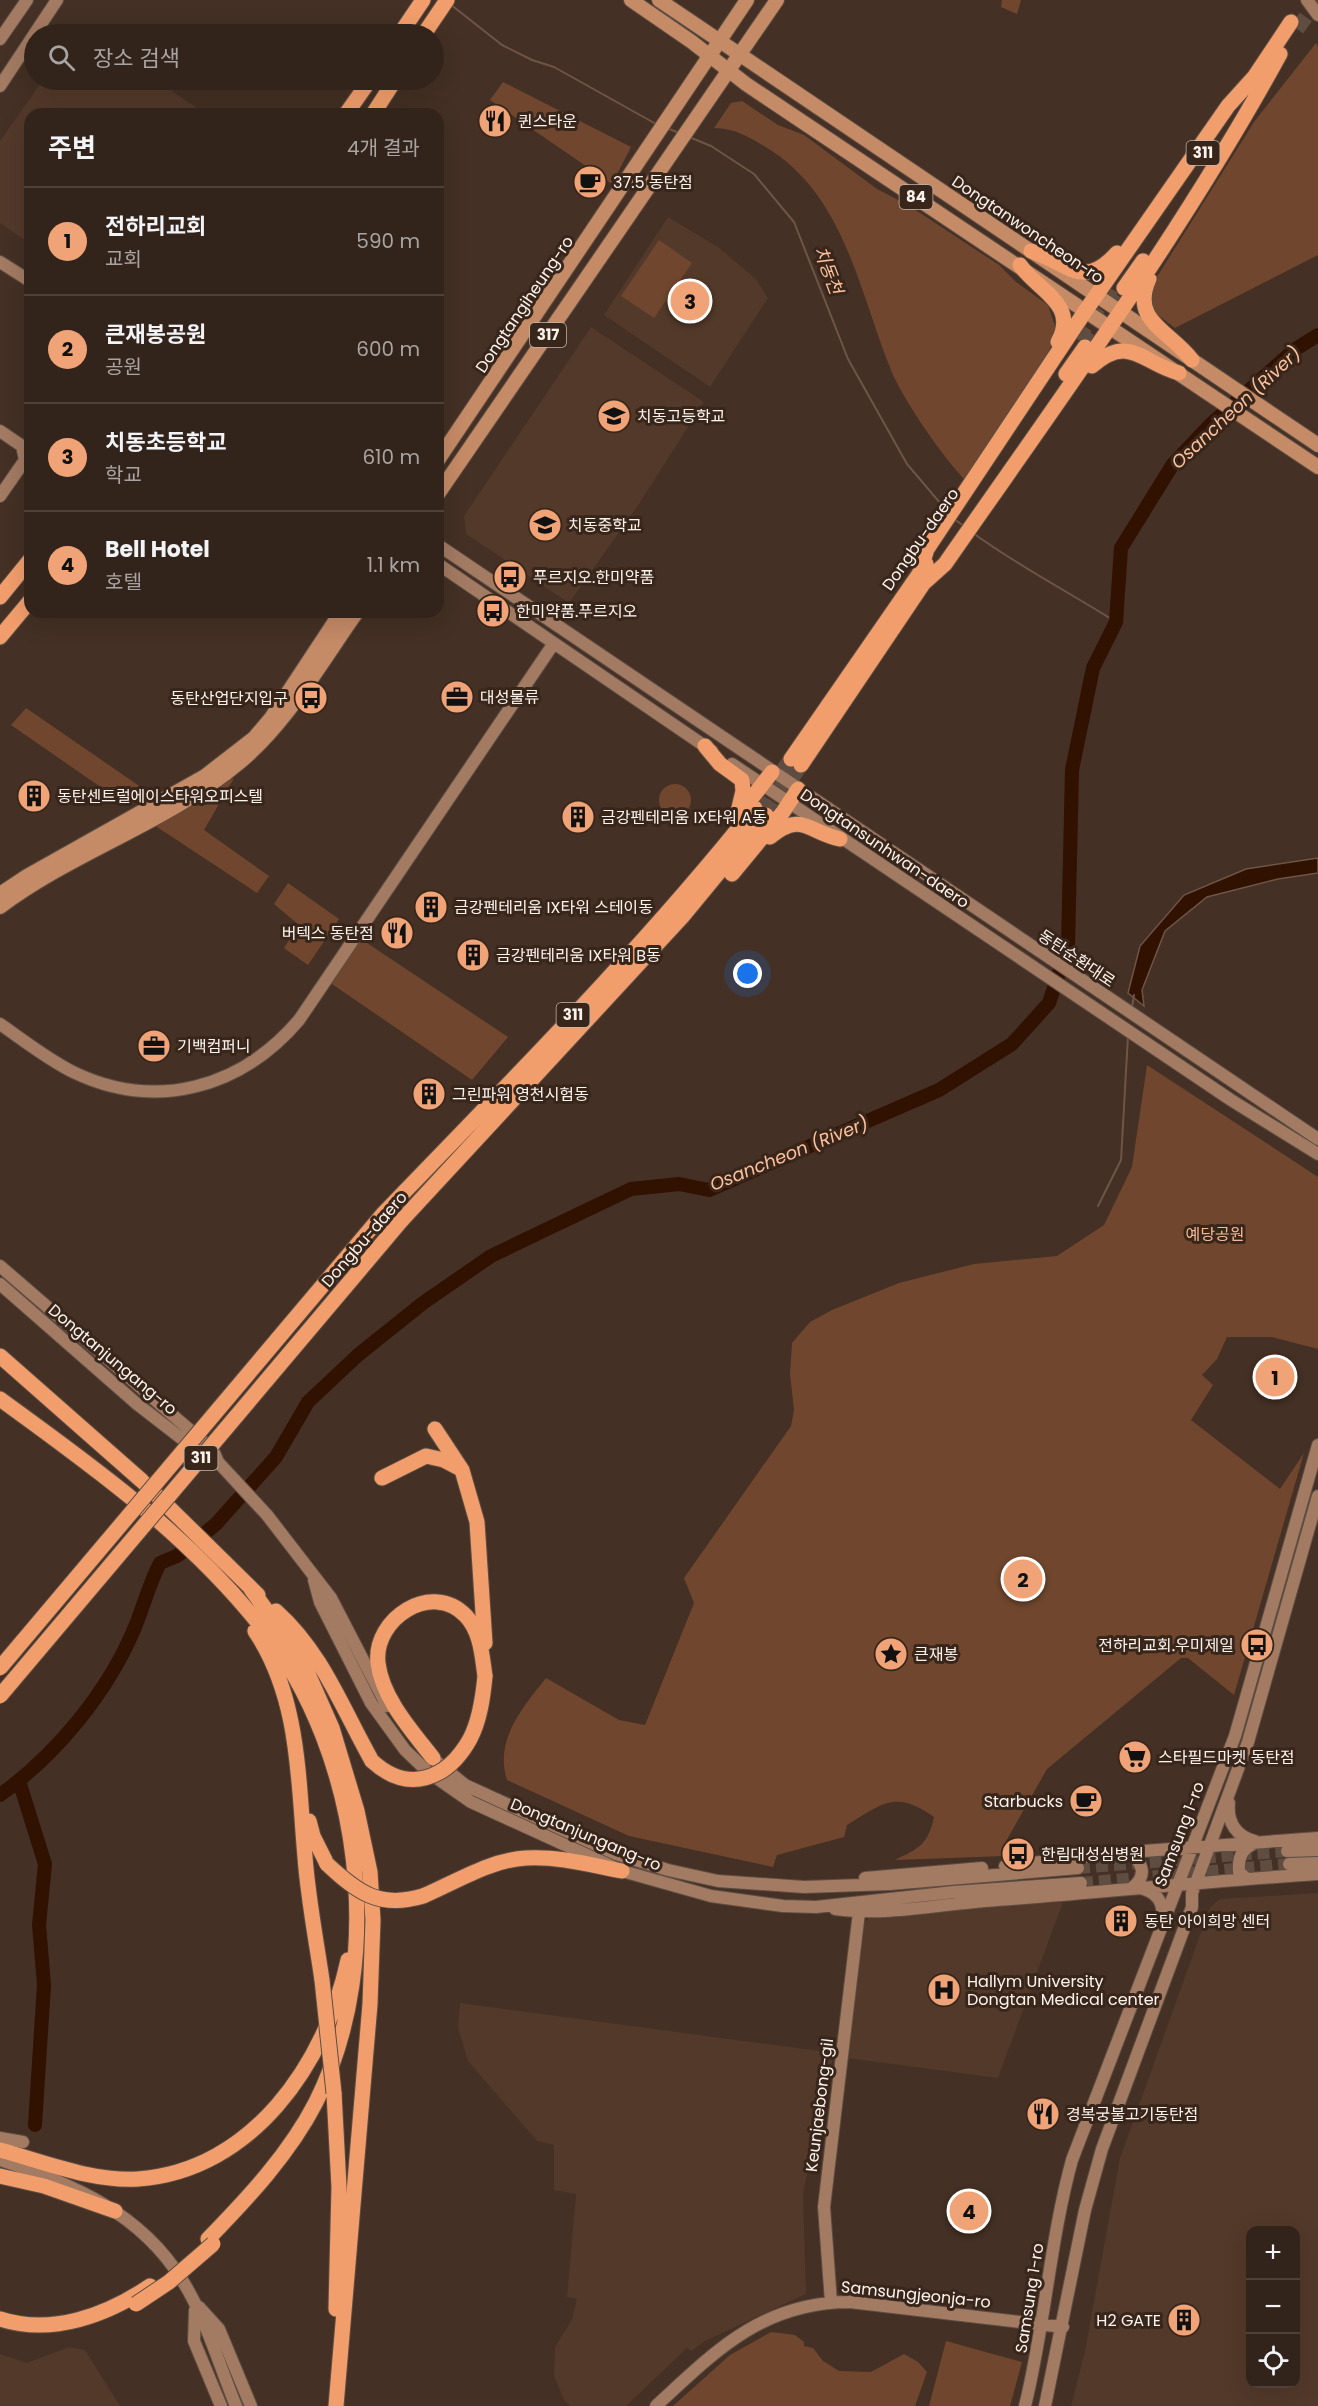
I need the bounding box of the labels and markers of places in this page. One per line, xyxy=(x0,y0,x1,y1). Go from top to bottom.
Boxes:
restaurant icon: 퀸스타운 xyxy=(477,103,513,139)
place label: 퀸스타운 xyxy=(518,110,577,133)
cafe icon: 37.5 동탄점 xyxy=(572,164,608,200)
place label: 37.5 동탄점 xyxy=(613,171,693,194)
pin: 3 xyxy=(670,278,710,324)
school or university icon: 치동고등학교 xyxy=(596,398,632,434)
place label: 치동고등학교 xyxy=(637,405,725,428)
school or university icon: 치동중학교 xyxy=(527,507,563,543)
place label: 치동중학교 xyxy=(568,514,642,537)
bus stop icon: 푸르지오.한미약품 xyxy=(492,559,528,595)
place label: 푸르지오.한미약품 xyxy=(533,566,654,589)
bus stop icon: 한미약품.푸르지오 xyxy=(475,593,511,629)
place label: 한미약품.푸르지오 xyxy=(516,600,637,623)
office icon: 대성물류 xyxy=(439,679,475,715)
bus stop icon: 동탄산업단지입구 xyxy=(293,680,329,716)
place label: 대성물류 xyxy=(480,686,539,709)
place label: 동탄산업단지입구 xyxy=(170,687,288,710)
building icon: 동탄센트럴에이스타워오피스텔 xyxy=(16,778,52,814)
place label: 동탄센트럴에이스타워오피스텔 xyxy=(57,785,263,808)
building icon: 금강펜테리움 IX타워 A동 xyxy=(560,799,596,835)
place label: 금강펜테리움 IX타워 A동 xyxy=(601,806,767,829)
building icon: 금강펜테리움 IX타워 스테이동 xyxy=(413,889,449,925)
place label: 금강펜테리움 IX타워 스테이동 xyxy=(454,896,653,919)
restaurant icon: 버텍스 동탄점 xyxy=(379,915,415,951)
place label: 버텍스 동탄점 xyxy=(281,922,374,945)
building icon: 금강펜테리움 IX타워 B동 xyxy=(455,937,491,973)
place label: 금강펜테리움 IX타워 B동 xyxy=(496,944,661,967)
office icon: 기백컴퍼니 xyxy=(136,1028,172,1064)
place label: 기백컴퍼니 xyxy=(177,1035,251,1058)
building icon: 그린파워 영천시험동 xyxy=(411,1076,447,1112)
place label: 그린파워 영천시험동 xyxy=(452,1083,589,1106)
pin: 1 xyxy=(1256,1354,1294,1400)
pin: 2 xyxy=(1004,1556,1042,1602)
bus stop icon: 전하리교회.우미제일 xyxy=(1239,1627,1275,1663)
place label: 전하리교회.우미제일 xyxy=(1098,1634,1234,1657)
place icon: 큰재봉 xyxy=(873,1636,909,1672)
place label: 큰재봉 xyxy=(914,1643,958,1666)
supermarket icon: 스타필드마켓 동탄점 xyxy=(1117,1739,1153,1775)
place label: 스타필드마켓 동탄점 xyxy=(1158,1746,1295,1769)
cafe icon: Starbucks xyxy=(1068,1783,1104,1819)
place label: Starbucks xyxy=(984,1790,1063,1813)
bus stop icon: 한림대성심병원 xyxy=(1000,1836,1036,1872)
place label: 한림대성심병원 xyxy=(1041,1843,1144,1866)
building icon: 동탄 아이희망 센터 xyxy=(1103,1903,1139,1939)
place label: 동탄 아이희망 센터 xyxy=(1144,1910,1270,1933)
place label: Hallym University Dongtan Medical center xyxy=(967,1970,1160,2011)
hospital icon: Hallym University Dongtan Medical center xyxy=(926,1972,962,2008)
restaurant icon: 경복궁불고기동탄점 xyxy=(1025,2096,1061,2132)
place label: 경복궁불고기동탄점 xyxy=(1066,2103,1198,2126)
pin: 4 xyxy=(950,2188,988,2234)
building icon: H2 GATE xyxy=(1166,2302,1202,2338)
place label: H2 GATE xyxy=(1096,2309,1161,2332)

